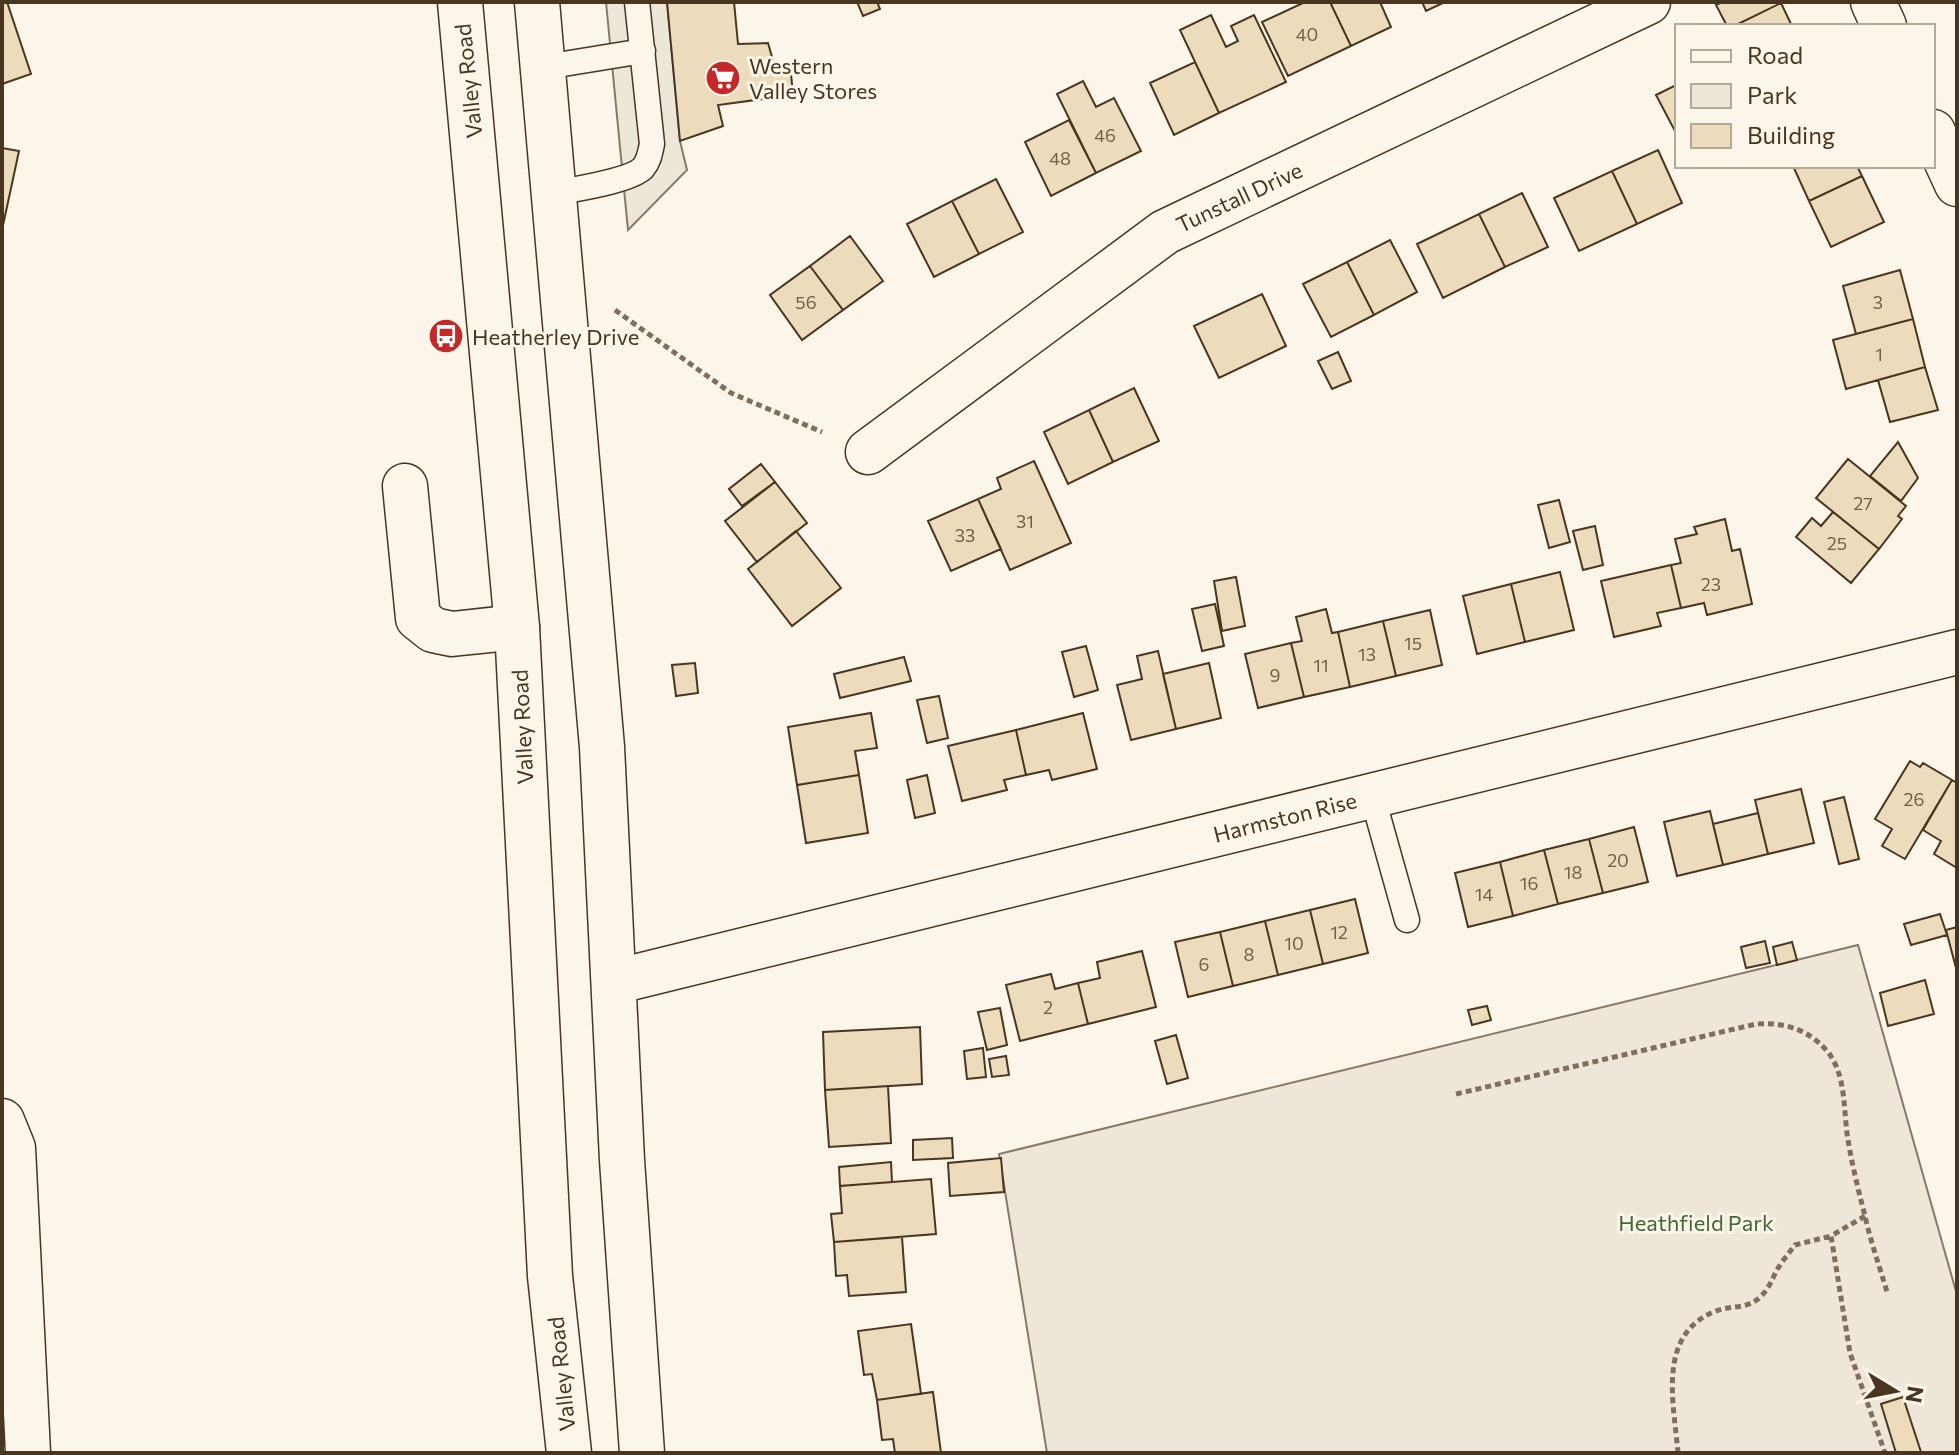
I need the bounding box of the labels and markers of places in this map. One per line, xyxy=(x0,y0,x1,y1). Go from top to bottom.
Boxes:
place label: Western Valley Stores xyxy=(749,52,877,104)
supermarket icon: Western Valley Stores xyxy=(704,59,742,97)
bus stop icon: Heatherley Drive xyxy=(427,317,465,355)
place label: Heatherley Drive xyxy=(472,323,639,350)

